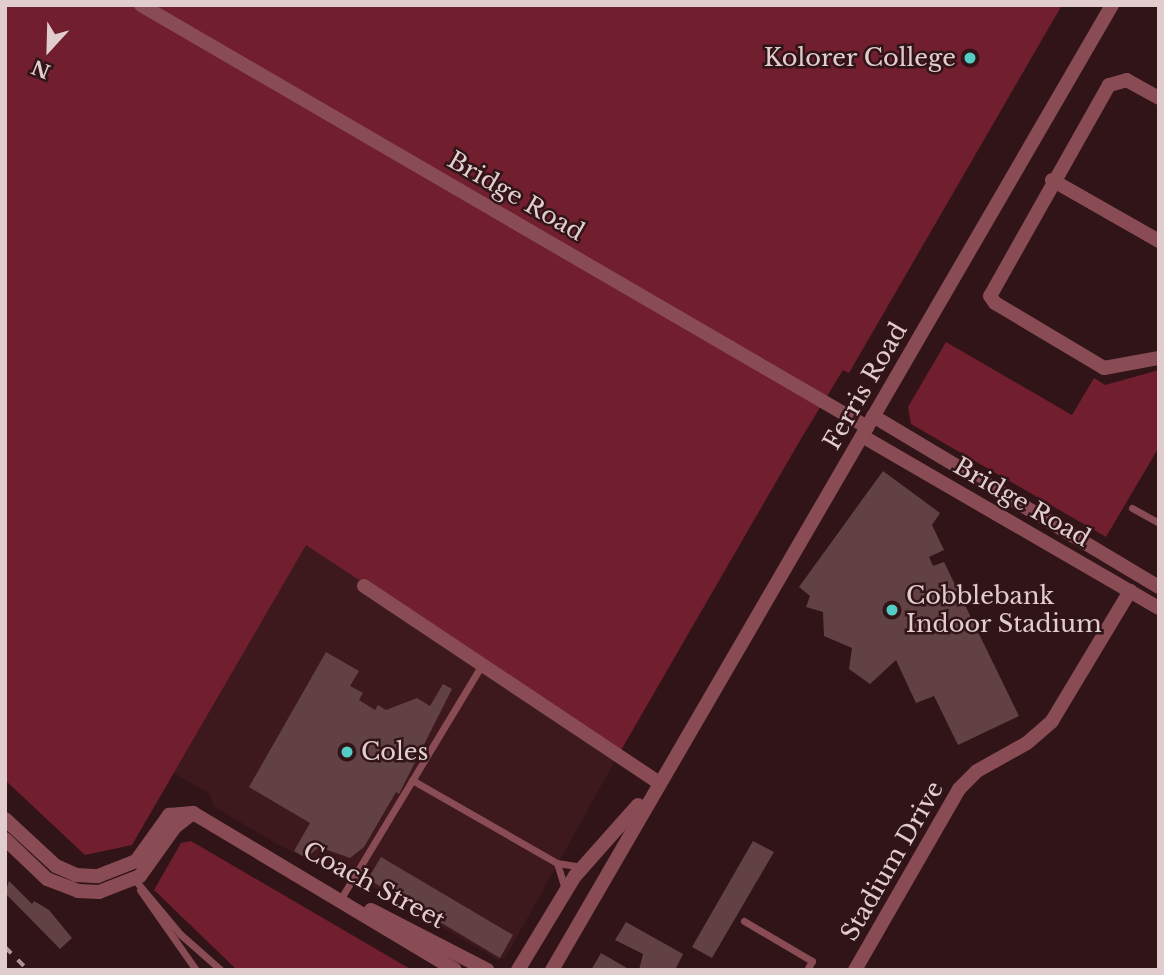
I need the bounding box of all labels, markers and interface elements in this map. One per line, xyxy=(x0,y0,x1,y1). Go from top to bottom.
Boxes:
north arrow xyxy=(14,14,84,84)
place label: Kolorer College xyxy=(763,44,956,72)
marker: Kolorer College xyxy=(962,50,978,66)
text: N xyxy=(28,55,54,83)
street label: Bridge Road xyxy=(443,145,589,247)
street label: Ferris Road xyxy=(817,317,913,455)
street label: Bridge Road xyxy=(949,451,1095,553)
place label: Cobblebank Indoor Stadium xyxy=(906,582,1102,638)
marker: Cobblebank Indoor Stadium xyxy=(884,602,900,618)
place label: Coles xyxy=(361,738,428,766)
marker: Coles xyxy=(339,744,355,760)
street label: Stadium Drive xyxy=(835,776,949,946)
street label: Coach Street xyxy=(298,836,450,934)

